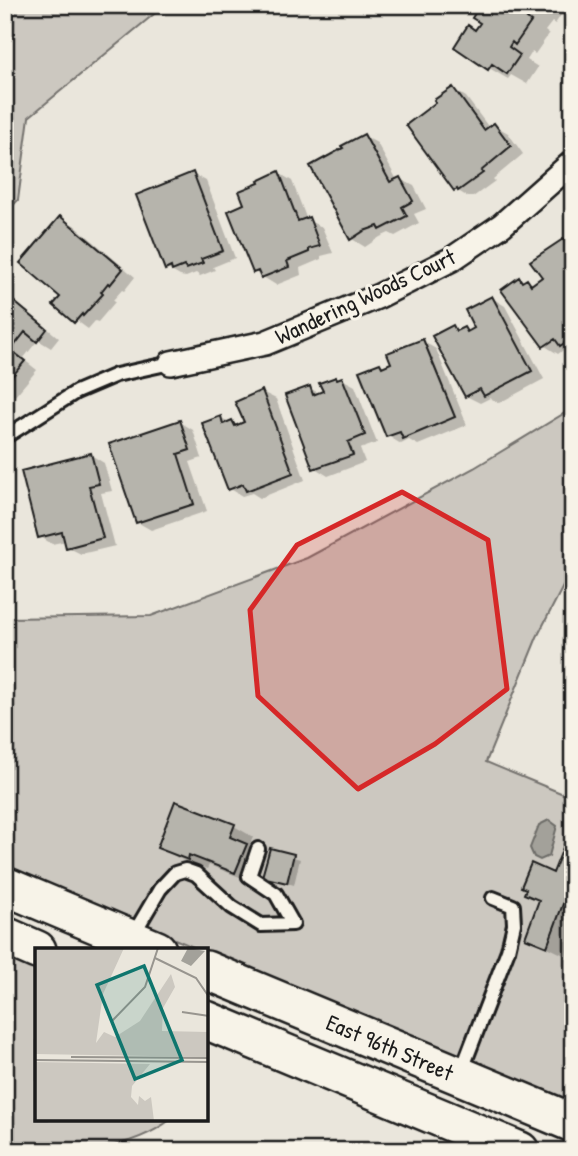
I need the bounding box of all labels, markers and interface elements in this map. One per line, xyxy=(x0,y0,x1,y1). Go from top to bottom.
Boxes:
street label: Wandering Woods Court xyxy=(270,240,461,351)
inset map xyxy=(35,948,208,1121)
street label: East 96th Street xyxy=(322,1006,459,1088)

